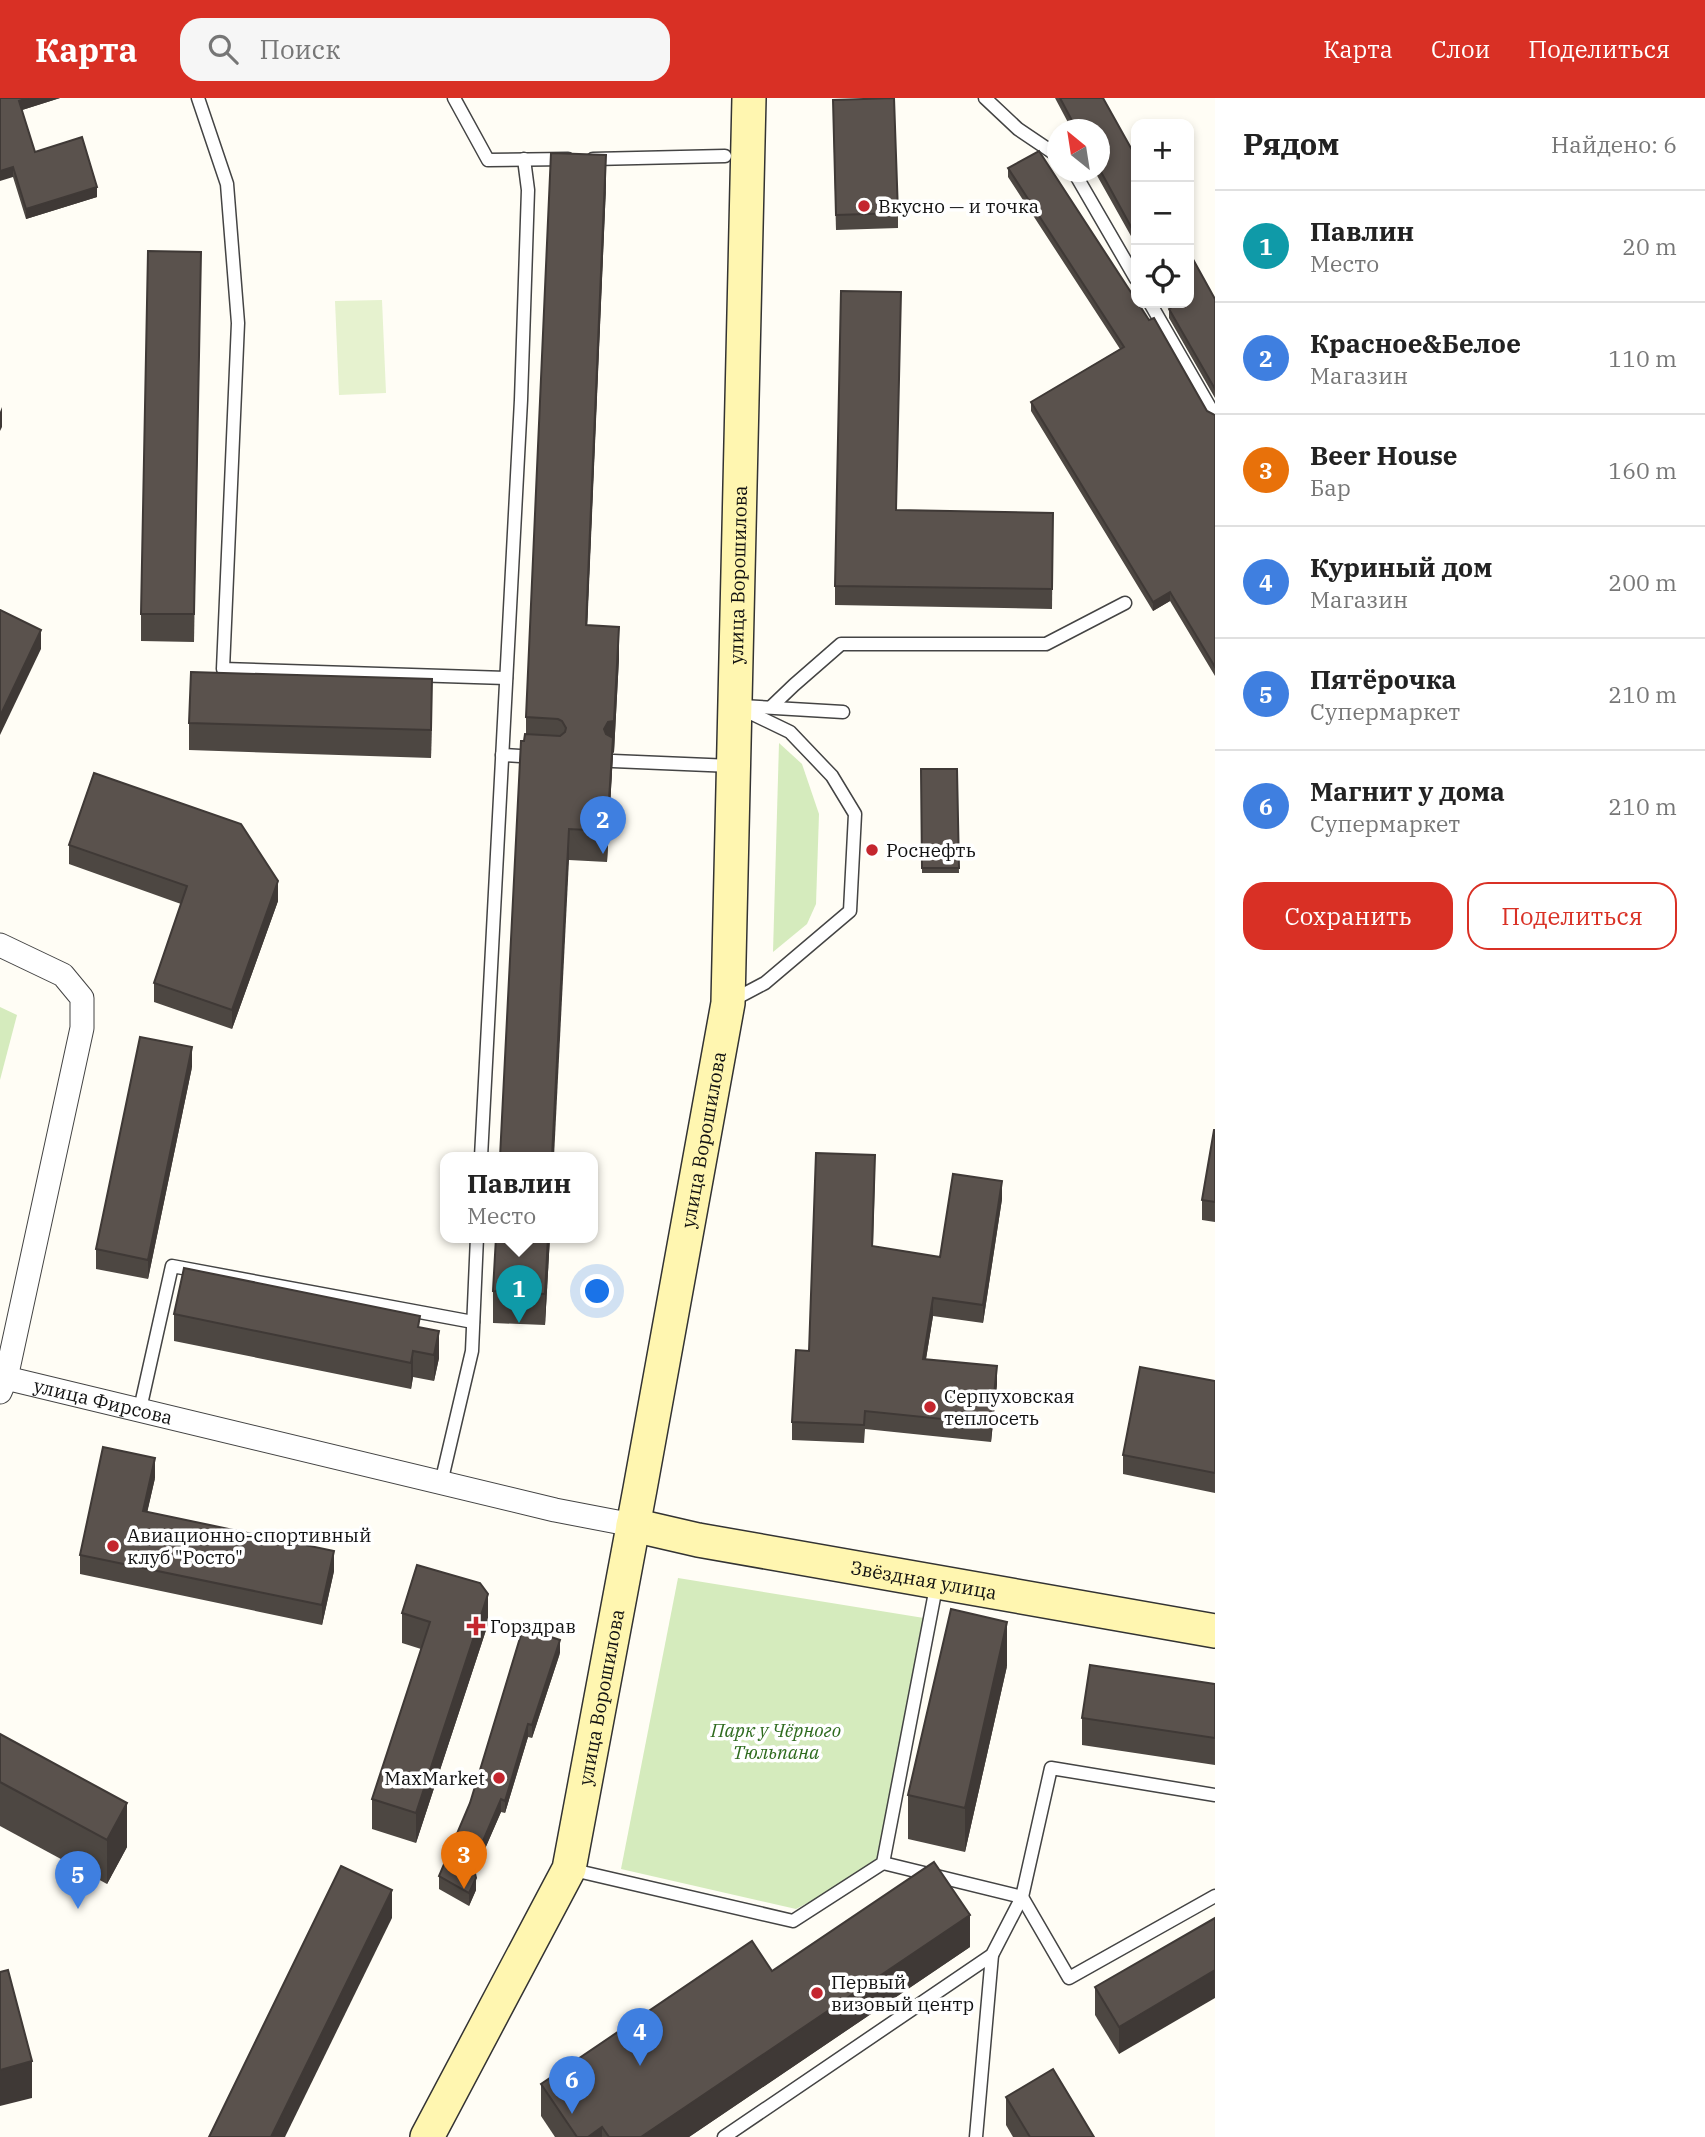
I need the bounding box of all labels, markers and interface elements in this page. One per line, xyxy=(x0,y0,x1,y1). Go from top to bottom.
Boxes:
search box xyxy=(180,18,670,81)
text: Карта xyxy=(35,28,138,71)
icon: search xyxy=(204,30,242,68)
text: Поиск xyxy=(260,32,340,66)
text: Карта xyxy=(1323,33,1393,65)
text: Слои xyxy=(1431,33,1490,65)
text: Поделиться xyxy=(1528,33,1670,65)
north arrow xyxy=(1047,119,1110,182)
map controls xyxy=(1131,119,1194,308)
button: + xyxy=(1131,119,1194,182)
text: Рядом xyxy=(1243,124,1339,163)
text: Найдено: 6 xyxy=(1551,129,1677,159)
button: − xyxy=(1131,182,1194,245)
place label: Вкусно — и точка xyxy=(878,194,1039,218)
marker: Вкусно — и точка xyxy=(856,198,872,214)
text: Павлин xyxy=(1310,214,1414,248)
text: 1 xyxy=(1259,231,1273,261)
text: 20 m xyxy=(1622,231,1677,261)
button: locate xyxy=(1131,245,1194,308)
text: Место xyxy=(1310,248,1379,278)
text: Красное&Белое xyxy=(1310,326,1521,360)
text: 2 xyxy=(1259,343,1273,373)
text: 110 m xyxy=(1608,343,1677,373)
text: Магазин xyxy=(1310,360,1408,390)
text: Beer House xyxy=(1310,438,1458,472)
text: 3 xyxy=(1259,455,1273,485)
text: 160 m xyxy=(1608,455,1677,485)
text: Бар xyxy=(1310,472,1351,502)
street label: улица Ворошилова xyxy=(724,485,752,665)
text: Куриный дом xyxy=(1310,550,1492,584)
text: 4 xyxy=(1259,567,1273,597)
text: 200 m xyxy=(1608,567,1677,597)
text: Магазин xyxy=(1310,584,1408,614)
text: Пятёрочка xyxy=(1310,662,1456,696)
text: 5 xyxy=(1259,679,1273,709)
text: 210 m xyxy=(1608,679,1677,709)
text: Супермаркет xyxy=(1310,696,1460,726)
text: Магнит у дома xyxy=(1310,774,1505,808)
text: 6 xyxy=(1259,791,1273,821)
text: 210 m xyxy=(1608,791,1677,821)
pin: 2 xyxy=(580,796,626,854)
text: Супермаркет xyxy=(1310,808,1460,838)
place label: Роснефть xyxy=(886,838,976,862)
marker: Роснефть xyxy=(864,842,880,858)
button: Сохранить xyxy=(1243,882,1453,950)
button: Поделиться xyxy=(1467,882,1677,950)
street label: улица Ворошилова xyxy=(676,1049,731,1230)
popup xyxy=(440,1152,598,1243)
text: Павлин xyxy=(467,1166,571,1200)
text: Место xyxy=(467,1200,536,1230)
pin: 1 xyxy=(496,1265,542,1323)
your location xyxy=(580,1274,614,1308)
street label: улица Фирсова xyxy=(31,1373,175,1430)
place label: Серпуховская теплосеть xyxy=(944,1384,1075,1430)
marker: Серпуховская теплосеть xyxy=(922,1399,938,1415)
place label: Авиационно-спортивный клуб "Росто" xyxy=(127,1523,372,1569)
marker: Авиационно-спортивный клуб "Росто" xyxy=(105,1538,121,1554)
street label: Звёздная улица xyxy=(849,1555,999,1604)
street label: улица Ворошилова xyxy=(573,1607,629,1788)
place label: Горздрав xyxy=(490,1614,576,1638)
marker: Горздрав xyxy=(468,1618,484,1634)
park label: Парк у Чёрного Тюльпана xyxy=(710,1718,841,1764)
place label: MaxMarket xyxy=(384,1766,485,1790)
marker: MaxMarket xyxy=(491,1770,507,1786)
pin: 3 xyxy=(441,1831,487,1889)
pin: 5 xyxy=(55,1851,101,1909)
place label: Первый визовый центр xyxy=(831,1970,974,2016)
marker: Первый визовый центр xyxy=(809,1985,825,2001)
pin: 4 xyxy=(617,2008,663,2066)
pin: 6 xyxy=(549,2056,595,2114)

